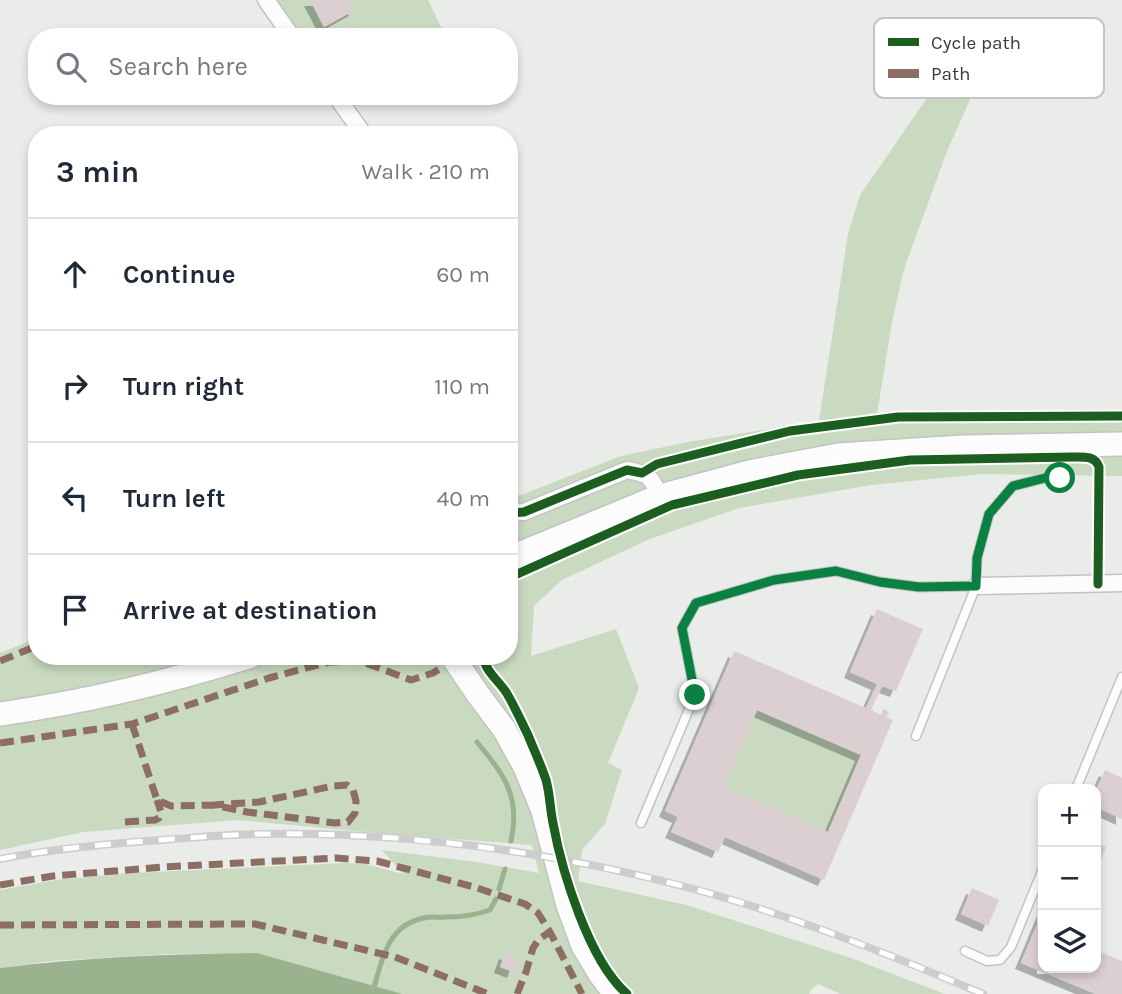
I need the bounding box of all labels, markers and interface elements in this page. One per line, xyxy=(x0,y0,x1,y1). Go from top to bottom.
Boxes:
legend xyxy=(874,18,1104,98)
search box xyxy=(28,28,518,105)
text: Cycle path xyxy=(931,32,1021,54)
icon: search xyxy=(52,48,90,86)
text: Search here xyxy=(108,51,248,82)
text: Path xyxy=(931,63,971,85)
text: 3 min xyxy=(56,154,139,190)
text: Walk · 210 m xyxy=(362,158,490,185)
icon: ahead xyxy=(56,255,94,293)
text: Continue xyxy=(123,259,235,290)
text: 60 m xyxy=(436,261,490,288)
icon: right xyxy=(56,367,94,405)
text: Turn right xyxy=(123,371,244,402)
text: 110 m xyxy=(434,373,490,400)
route start xyxy=(1044,462,1075,493)
icon: left xyxy=(56,479,94,517)
text: Turn left xyxy=(123,483,225,514)
text: 40 m xyxy=(437,485,490,512)
icon: arrive xyxy=(56,591,94,629)
text: Arrive at destination xyxy=(123,595,377,626)
route end xyxy=(679,679,710,710)
map controls xyxy=(1038,784,1101,973)
button: + xyxy=(1038,784,1101,847)
button: − xyxy=(1038,847,1101,910)
button: layers xyxy=(1038,910,1101,973)

